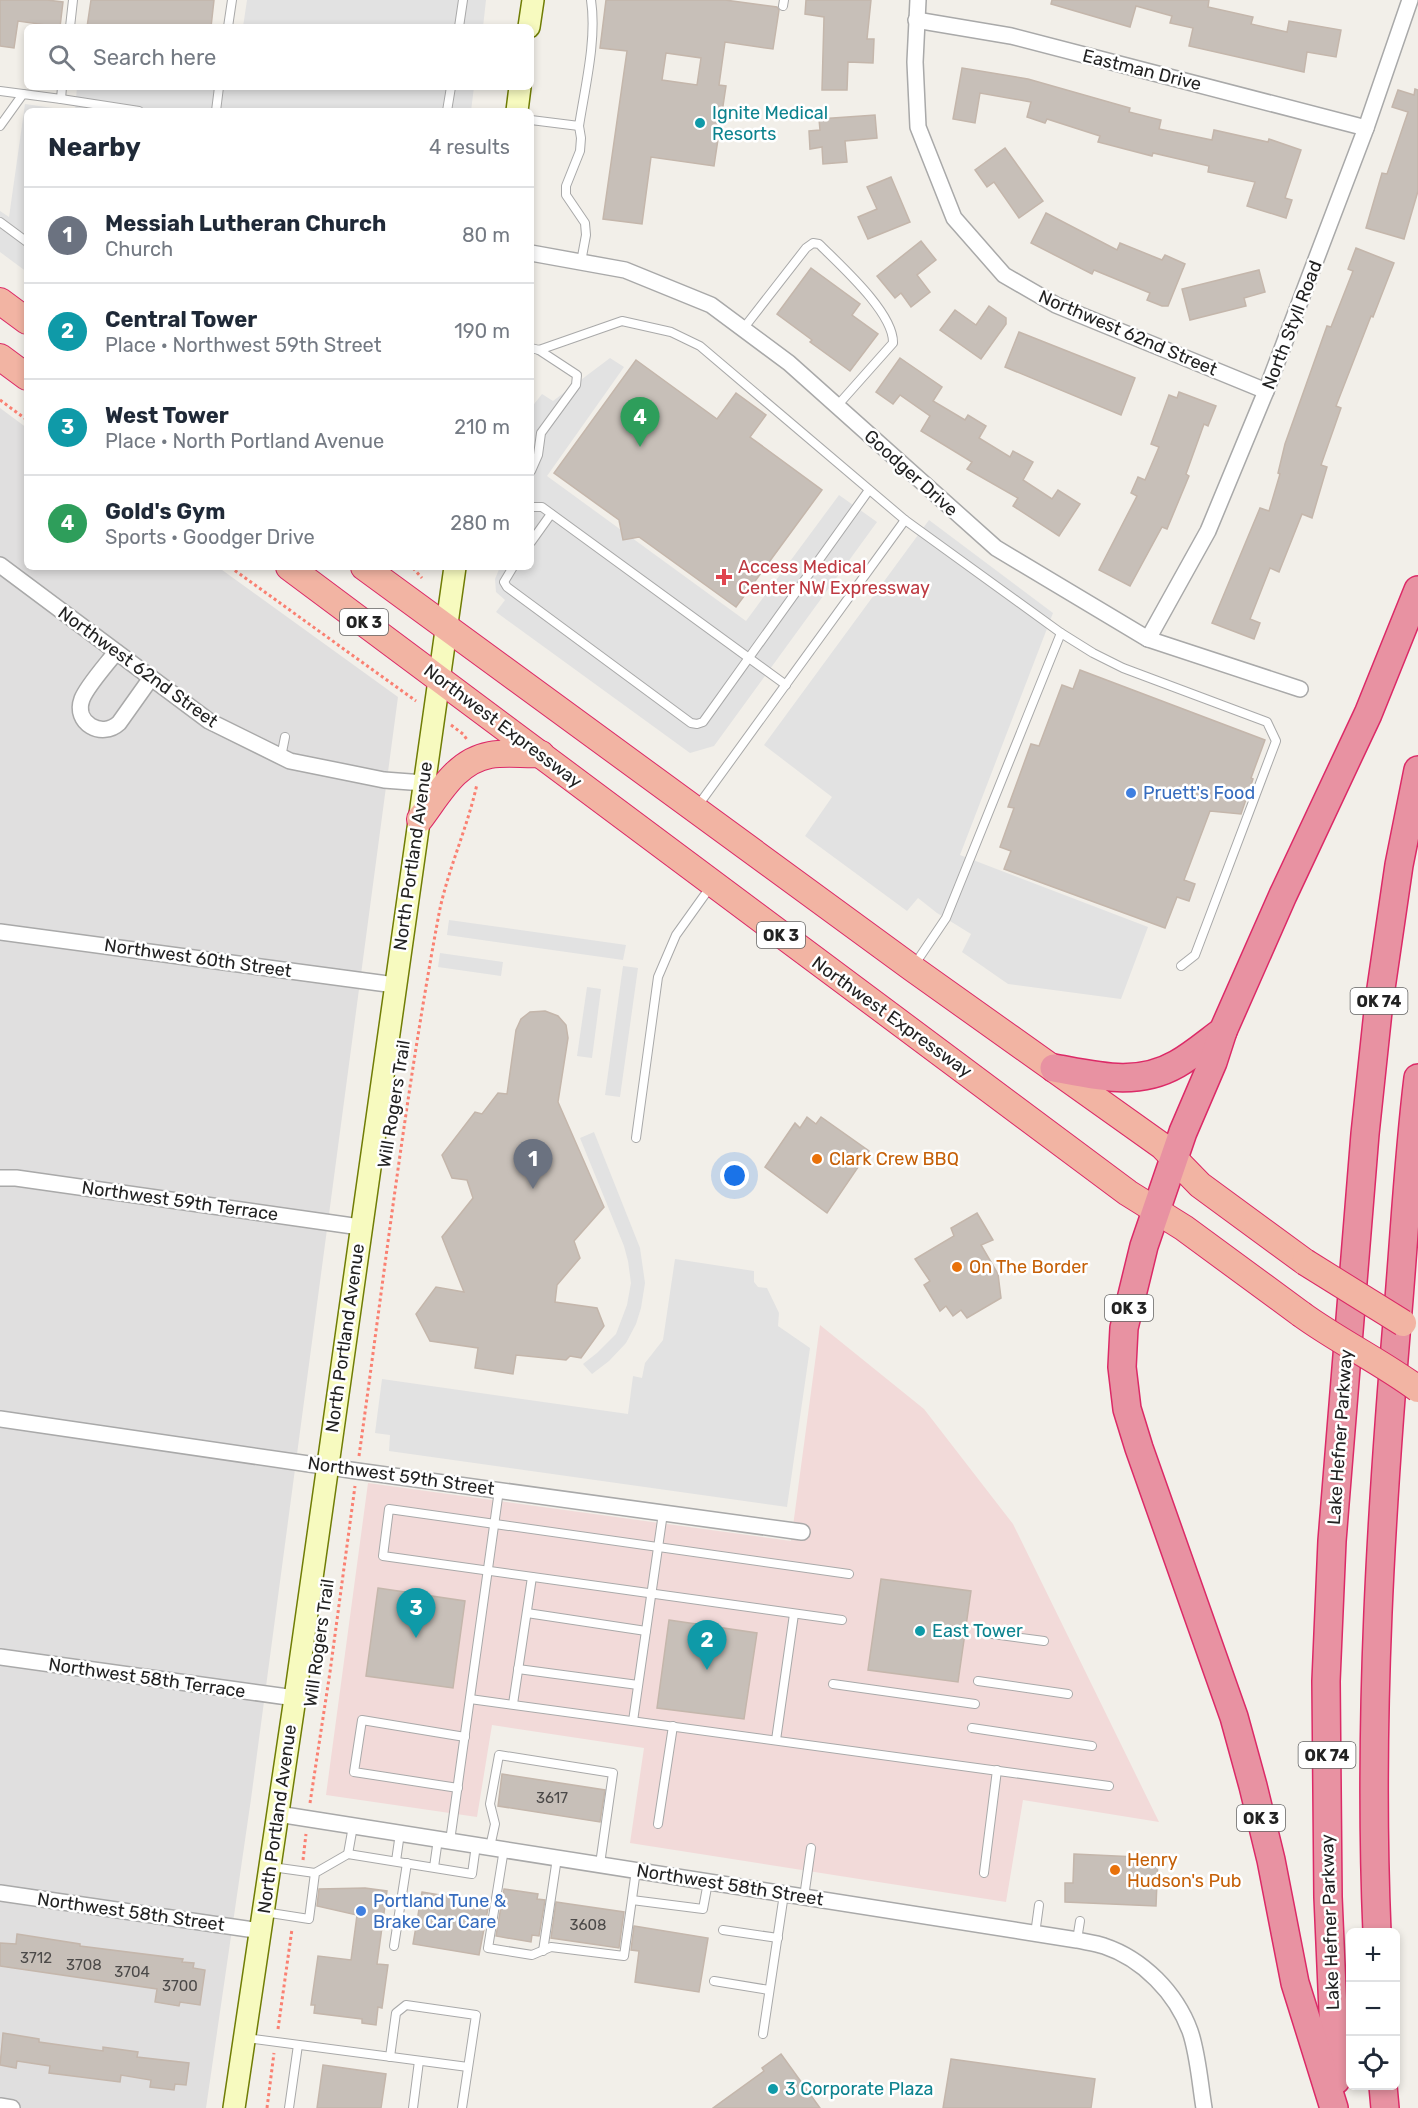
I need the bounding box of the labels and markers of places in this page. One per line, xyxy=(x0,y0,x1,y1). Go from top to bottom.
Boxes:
place label: Ignite Medical Resorts xyxy=(712,102,828,145)
marker: Ignite Medical Resorts xyxy=(693,116,707,130)
pin: 4 xyxy=(620,398,660,447)
place label: Access Medical Center NW Expressway xyxy=(738,556,930,599)
marker: Access Medical Center NW Expressway xyxy=(715,568,733,586)
place label: Pruett's Food xyxy=(1143,782,1255,804)
marker: Pruett's Food xyxy=(1124,786,1138,800)
pin: 1 xyxy=(514,1140,552,1189)
place label: Clark Crew BBQ xyxy=(829,1148,959,1170)
marker: Clark Crew BBQ xyxy=(810,1152,824,1166)
place label: On The Border xyxy=(969,1256,1088,1278)
marker: On The Border xyxy=(950,1260,964,1274)
pin: 3 xyxy=(396,1588,436,1638)
pin: 2 xyxy=(688,1620,726,1670)
place label: East Tower xyxy=(932,1620,1023,1642)
marker: East Tower xyxy=(913,1624,927,1638)
place label: Henry Hudson's Pub xyxy=(1127,1849,1242,1892)
marker: Henry Hudson's Pub xyxy=(1108,1863,1122,1877)
place label: Portland Tune & Brake Car Care xyxy=(373,1890,507,1933)
marker: Portland Tune & Brake Car Care xyxy=(354,1904,368,1918)
place label: 3 Corporate Plaza xyxy=(785,2078,933,2100)
marker: 3 Corporate Plaza xyxy=(766,2082,780,2096)

